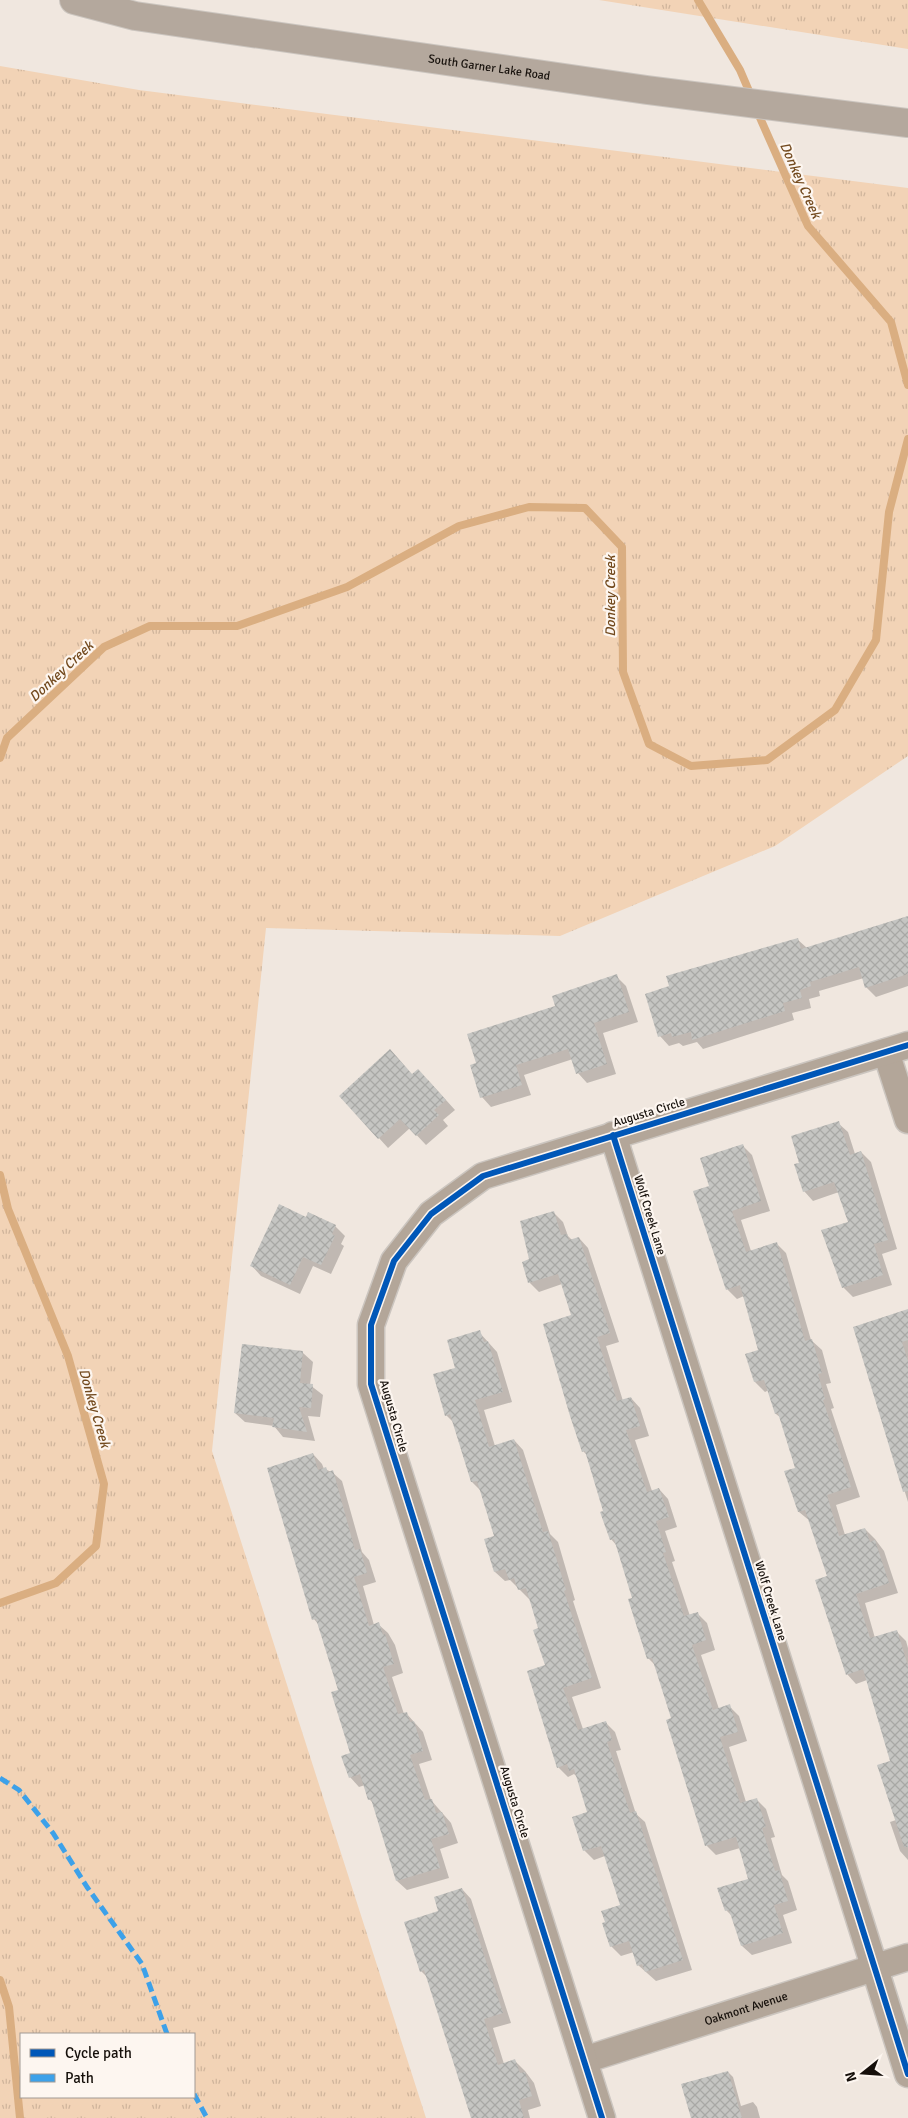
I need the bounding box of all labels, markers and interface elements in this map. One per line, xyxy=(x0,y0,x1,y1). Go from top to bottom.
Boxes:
street label: South Garner Lake Road xyxy=(427,51,551,84)
water label: Donkey Creek xyxy=(776,139,826,223)
water label: Donkey Creek xyxy=(602,553,619,637)
water label: Donkey Creek xyxy=(26,636,98,705)
street label: Augusta Circle xyxy=(611,1094,687,1131)
street label: Wolf Creek Lane xyxy=(630,1173,669,1257)
water label: Donkey Creek xyxy=(75,1367,114,1452)
street label: Augusta Circle xyxy=(376,1378,411,1454)
street label: Wolf Creek Lane xyxy=(751,1559,790,1643)
street label: Augusta Circle xyxy=(496,1764,533,1840)
street label: Oakmont Avenue xyxy=(703,1989,790,2029)
legend xyxy=(20,2033,195,2098)
text: Cycle path xyxy=(65,2044,132,2062)
north arrow xyxy=(838,2048,888,2098)
text: Path xyxy=(65,2069,94,2087)
text: N xyxy=(841,2070,861,2084)

